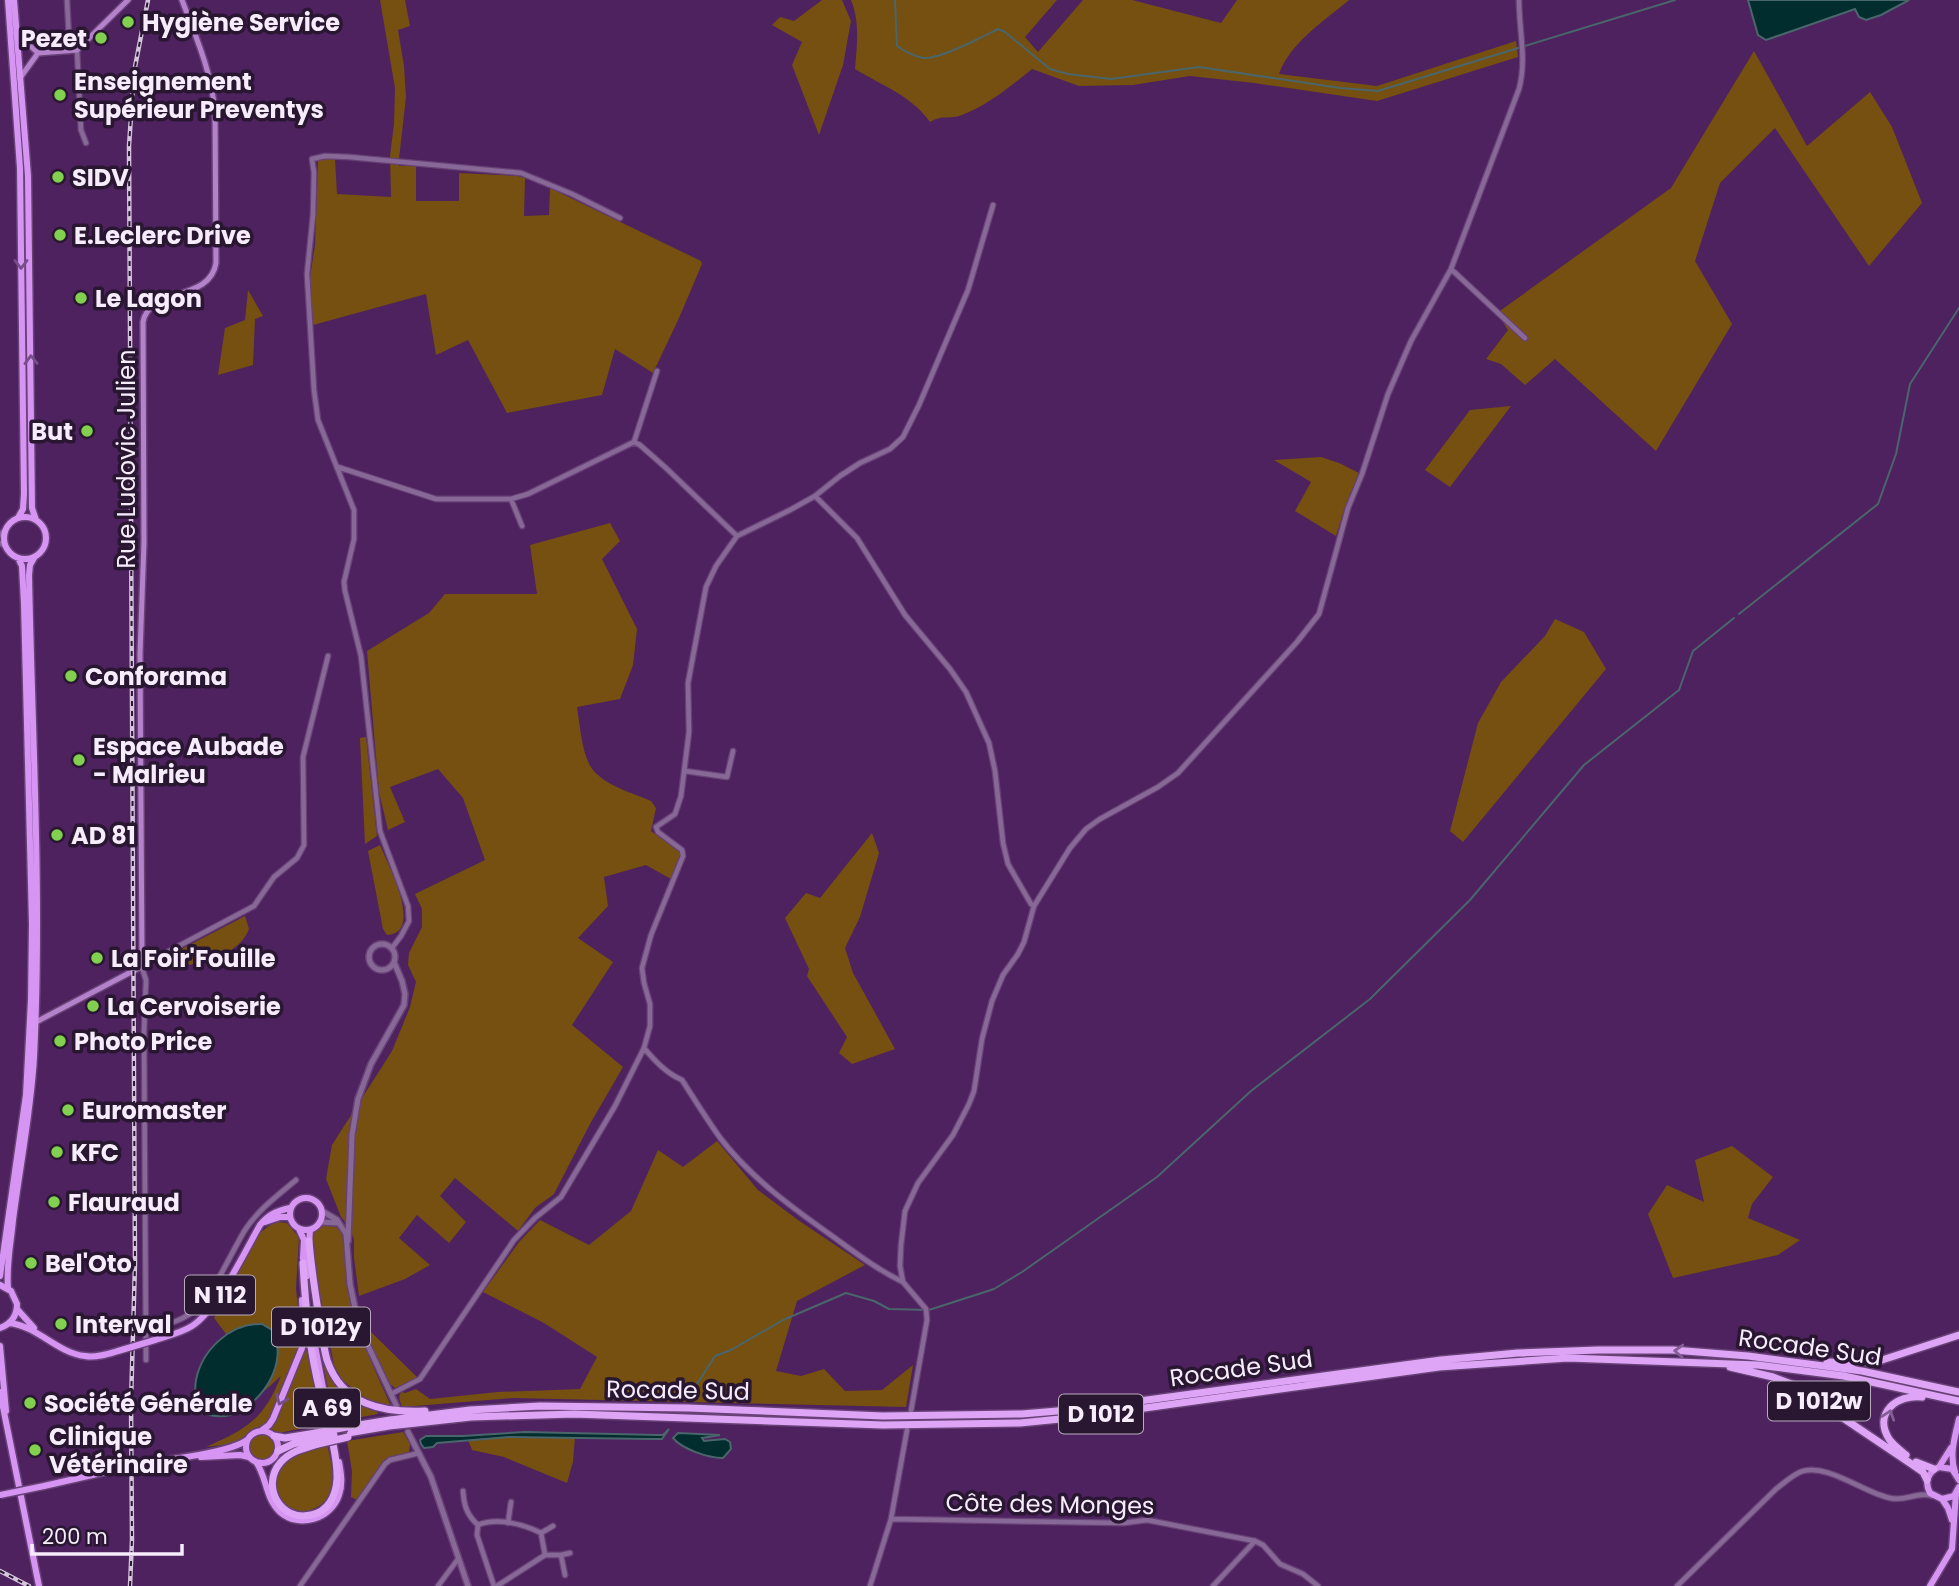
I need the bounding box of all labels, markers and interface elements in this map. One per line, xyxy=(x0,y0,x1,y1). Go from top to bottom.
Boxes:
place label: Hygiène Service xyxy=(142,6,340,39)
marker: Hygiène Service xyxy=(120,14,136,30)
place label: Pezet xyxy=(21,22,87,55)
marker: Pezet xyxy=(93,30,109,46)
place label: Enseignement Supérieur Preventys xyxy=(74,65,324,126)
marker: Enseignement Supérieur Preventys xyxy=(52,87,68,103)
place label: SIDV xyxy=(72,161,129,194)
marker: SIDV xyxy=(50,169,66,185)
place label: E.Leclerc Drive xyxy=(74,219,251,252)
marker: E.Leclerc Drive xyxy=(52,227,68,243)
one-way arrow xyxy=(13,259,29,270)
place label: Le Lagon xyxy=(95,282,202,315)
marker: Le Lagon xyxy=(73,290,89,306)
street label: Rue Ludovic Julien xyxy=(110,349,143,569)
one-way arrow xyxy=(23,354,38,365)
place label: But xyxy=(31,415,73,448)
marker: But xyxy=(79,423,95,439)
place label: Conforama xyxy=(85,660,227,693)
marker: Conforama xyxy=(63,668,79,684)
place label: Espace Aubade - Malrieu xyxy=(93,730,284,791)
marker: Espace Aubade - Malrieu xyxy=(71,752,87,768)
place label: AD 81 xyxy=(71,819,136,852)
marker: AD 81 xyxy=(49,827,65,843)
place label: La Foir'Fouille xyxy=(111,942,276,975)
marker: La Foir'Fouille xyxy=(89,950,105,966)
place label: La Cervoiserie xyxy=(107,990,281,1023)
marker: La Cervoiserie xyxy=(85,998,101,1014)
place label: Photo Price xyxy=(74,1025,212,1058)
marker: Photo Price xyxy=(52,1033,68,1049)
place label: Euromaster xyxy=(82,1094,227,1127)
marker: Euromaster xyxy=(60,1102,76,1118)
place label: KFC xyxy=(71,1136,119,1169)
marker: KFC xyxy=(49,1144,65,1160)
place label: Flauraud xyxy=(68,1186,180,1219)
marker: Flauraud xyxy=(46,1194,62,1210)
place label: Bel'Oto xyxy=(45,1247,132,1280)
marker: Bel'Oto xyxy=(23,1255,39,1271)
road number: N 112 xyxy=(185,1276,255,1314)
place label: Interval xyxy=(75,1308,171,1341)
road number: D 1012y xyxy=(272,1308,370,1346)
marker: Interval xyxy=(53,1316,69,1332)
street label: Rocade Sud xyxy=(1736,1321,1884,1373)
street label: Rocade Sud xyxy=(1167,1342,1315,1394)
one-way arrow xyxy=(1674,1344,1685,1359)
street label: Rocade Sud xyxy=(606,1372,750,1408)
road number: D 1012w xyxy=(1768,1382,1870,1420)
place label: Société Générale xyxy=(44,1387,253,1420)
road number: A 69 xyxy=(294,1388,360,1428)
one-way arrow xyxy=(275,1393,289,1405)
road number: D 1012 xyxy=(1059,1394,1143,1434)
marker: Société Générale xyxy=(22,1395,38,1411)
one-way arrow xyxy=(1880,1410,1895,1422)
place label: Clinique Vétérinaire xyxy=(49,1420,188,1481)
marker: Clinique Vétérinaire xyxy=(27,1442,43,1458)
street label: Côte des Monges xyxy=(945,1486,1155,1522)
scale bar xyxy=(32,1512,182,1556)
text: 200 m xyxy=(42,1522,108,1551)

